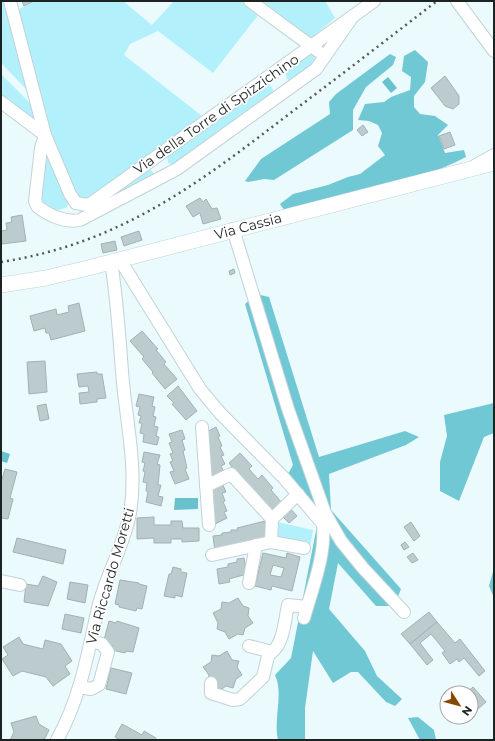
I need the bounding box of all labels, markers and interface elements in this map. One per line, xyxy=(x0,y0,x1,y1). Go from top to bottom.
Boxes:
street label: Via della Torre di Spizzichino xyxy=(130,50,302,178)
street label: Via Cassia xyxy=(212,208,284,244)
street label: Via Riccardo Moretti xyxy=(82,506,138,646)
north arrow xyxy=(439,685,479,725)
text: N xyxy=(459,703,475,719)

